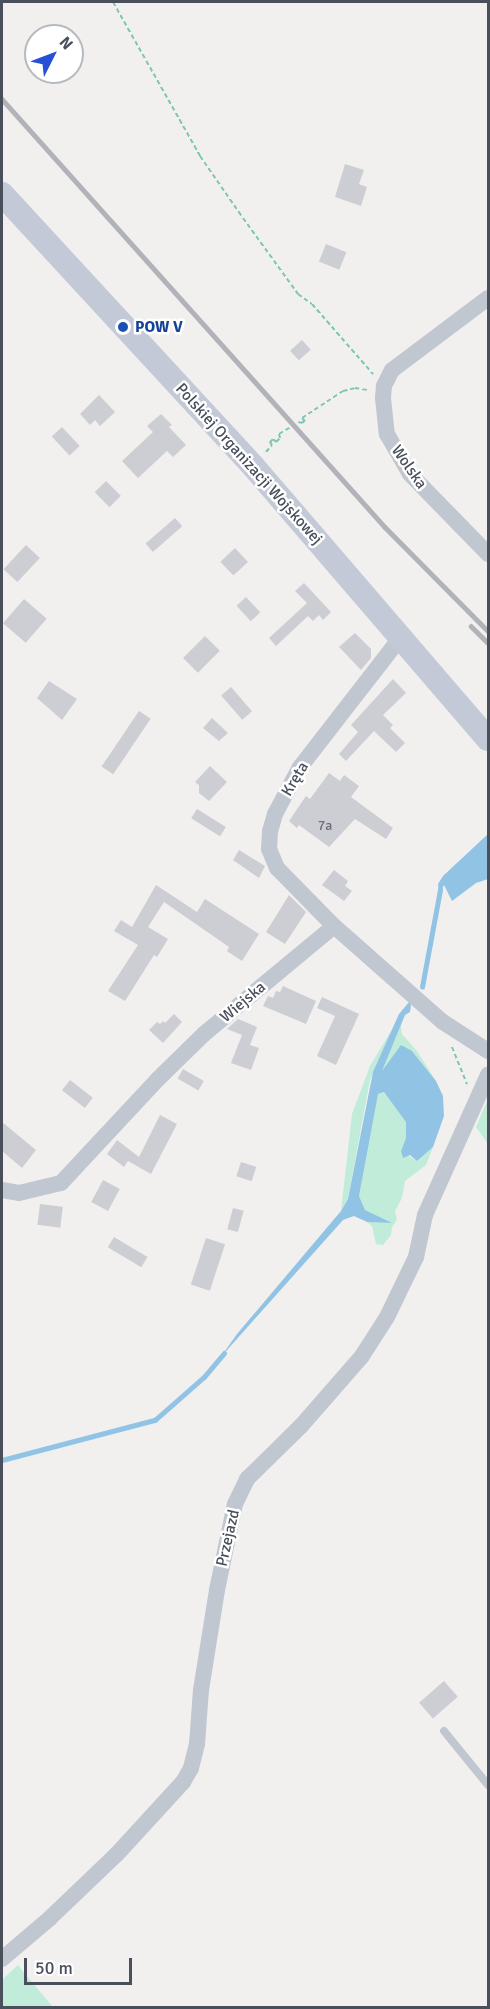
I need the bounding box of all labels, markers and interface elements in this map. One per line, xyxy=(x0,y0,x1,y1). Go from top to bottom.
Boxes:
north arrow xyxy=(24,24,84,84)
text: N xyxy=(55,32,77,54)
place label: POW V xyxy=(135,317,183,337)
marker: POW V xyxy=(116,320,130,334)
street label: Polskiej Organizacji Wojskowej xyxy=(171,379,327,549)
street label: Wolska xyxy=(387,441,431,493)
street label: Kręta xyxy=(277,758,313,800)
house number: 7a xyxy=(318,818,332,834)
street label: Wiejska xyxy=(216,977,270,1027)
street label: Przejazd xyxy=(212,1508,244,1568)
scale bar xyxy=(27,1946,135,1984)
text: 50 m xyxy=(35,1957,73,1979)

